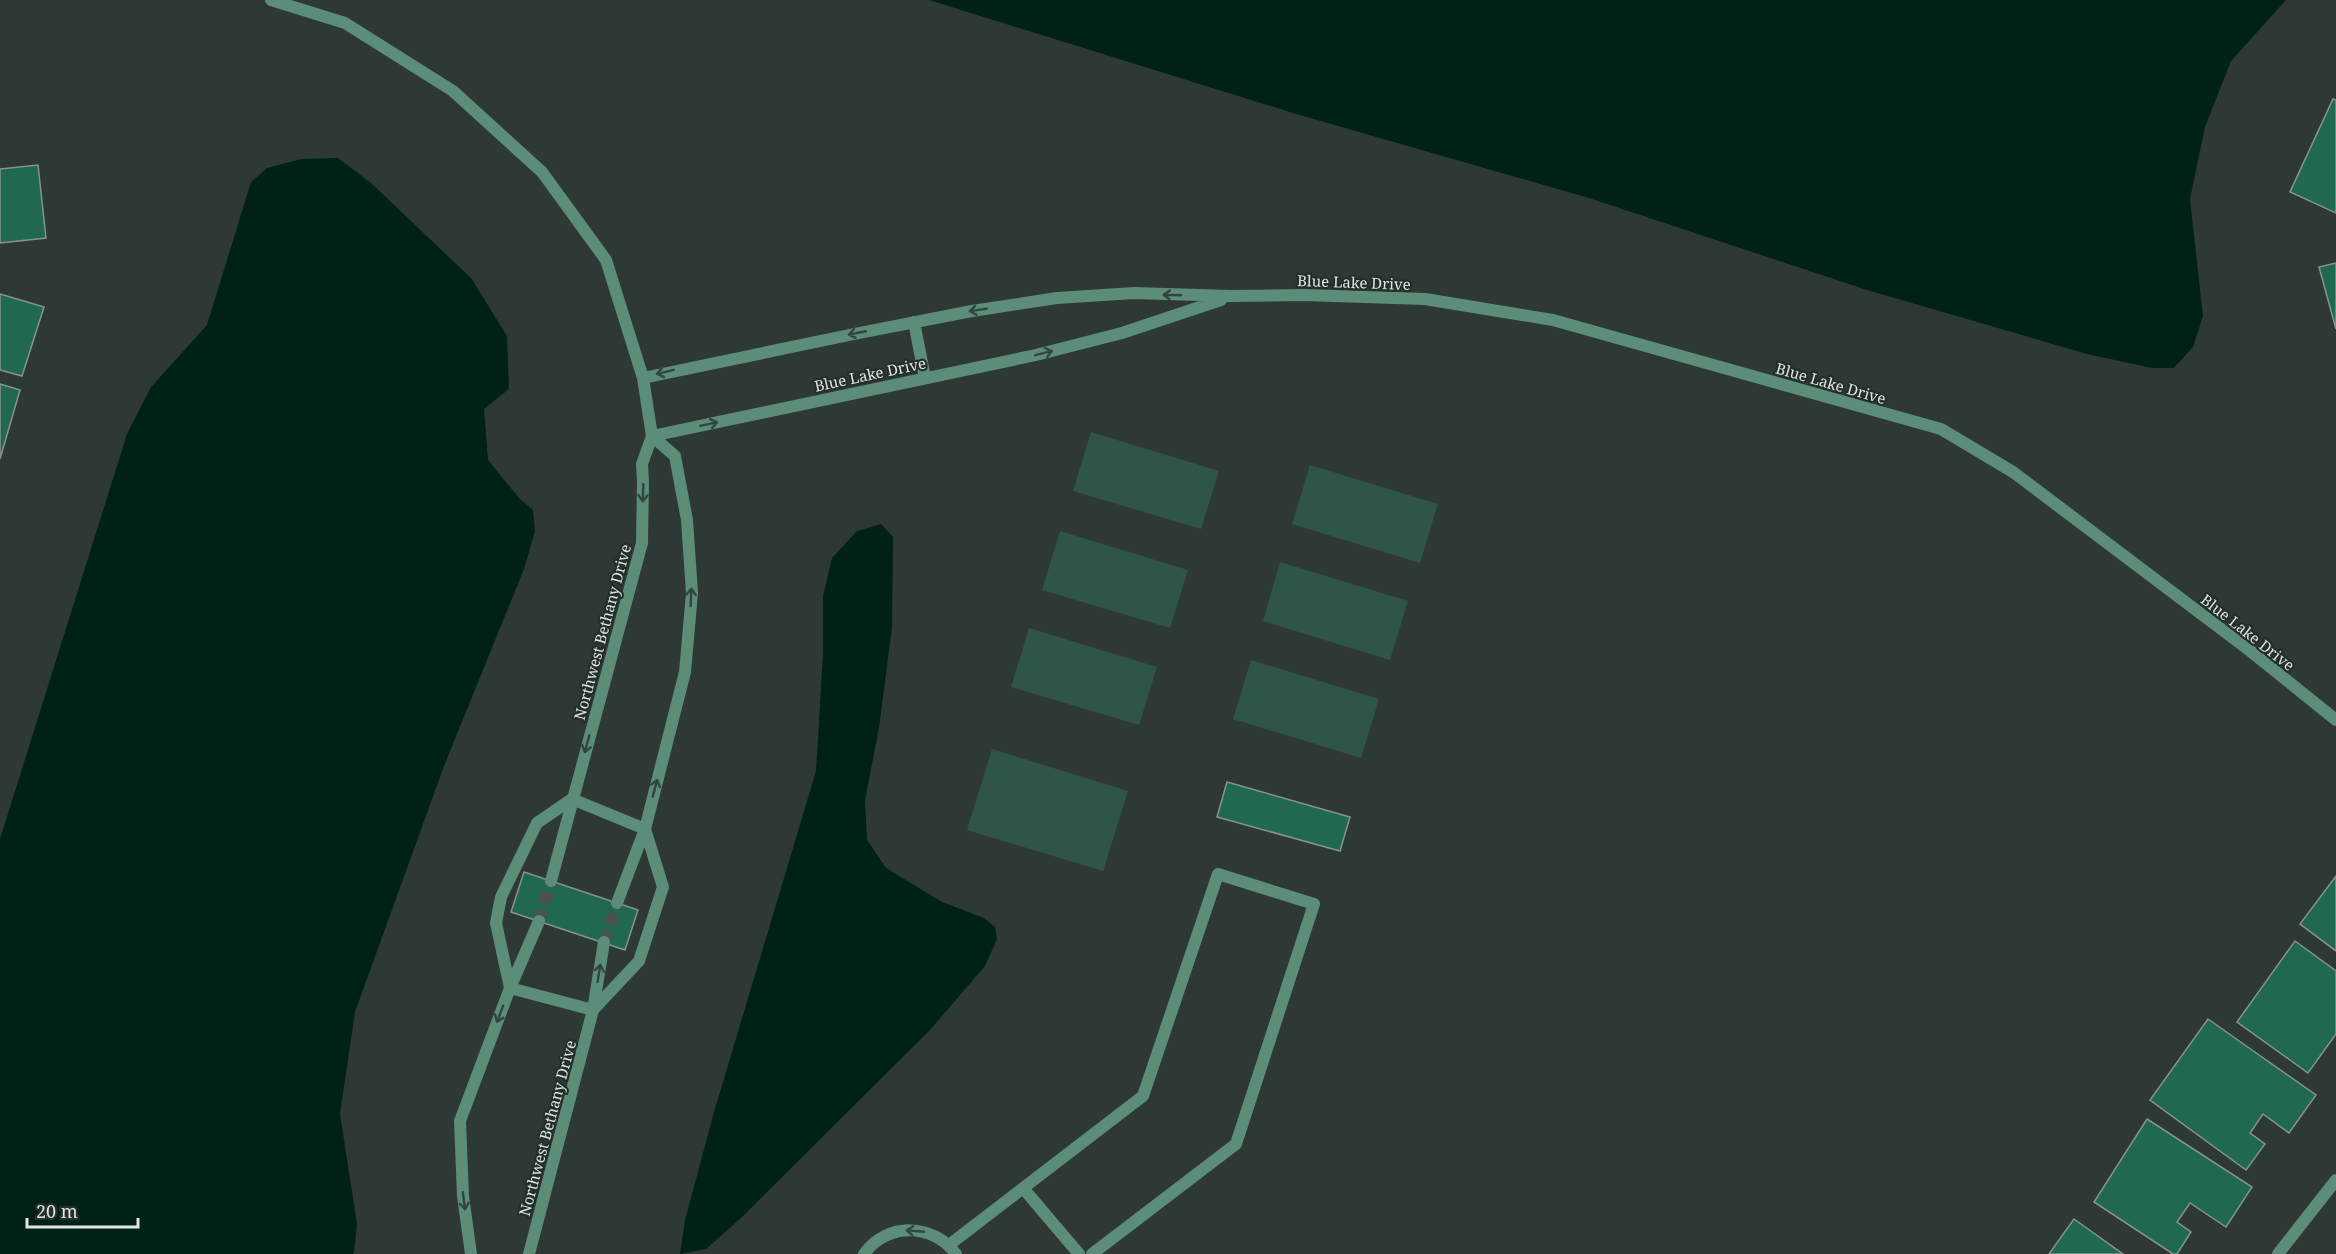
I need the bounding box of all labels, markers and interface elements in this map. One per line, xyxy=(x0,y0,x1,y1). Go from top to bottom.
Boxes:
street label: Blue Lake Drive xyxy=(1297,270,1411,294)
one-way arrow xyxy=(1163,289,1183,300)
one-way arrow xyxy=(969,305,988,316)
one-way arrow xyxy=(847,328,867,339)
one-way arrow xyxy=(1034,346,1053,358)
street label: Blue Lake Drive xyxy=(812,352,928,396)
street label: Blue Lake Drive xyxy=(1774,358,1888,408)
one-way arrow xyxy=(656,367,675,379)
one-way arrow xyxy=(699,418,719,429)
one-way arrow xyxy=(637,482,649,502)
street label: Northwest Bethany Drive xyxy=(569,542,635,722)
one-way arrow xyxy=(686,588,697,608)
street label: Blue Lake Drive xyxy=(2197,589,2299,675)
one-way arrow xyxy=(581,734,592,753)
one-way arrow xyxy=(650,779,662,798)
one-way arrow xyxy=(593,964,604,984)
one-way arrow xyxy=(494,1004,505,1023)
street label: Northwest Bethany Drive xyxy=(514,1038,580,1218)
scale bar xyxy=(27,1191,138,1229)
one-way arrow xyxy=(458,1191,469,1211)
text: 20 m xyxy=(36,1199,78,1223)
one-way arrow xyxy=(905,1225,925,1236)

